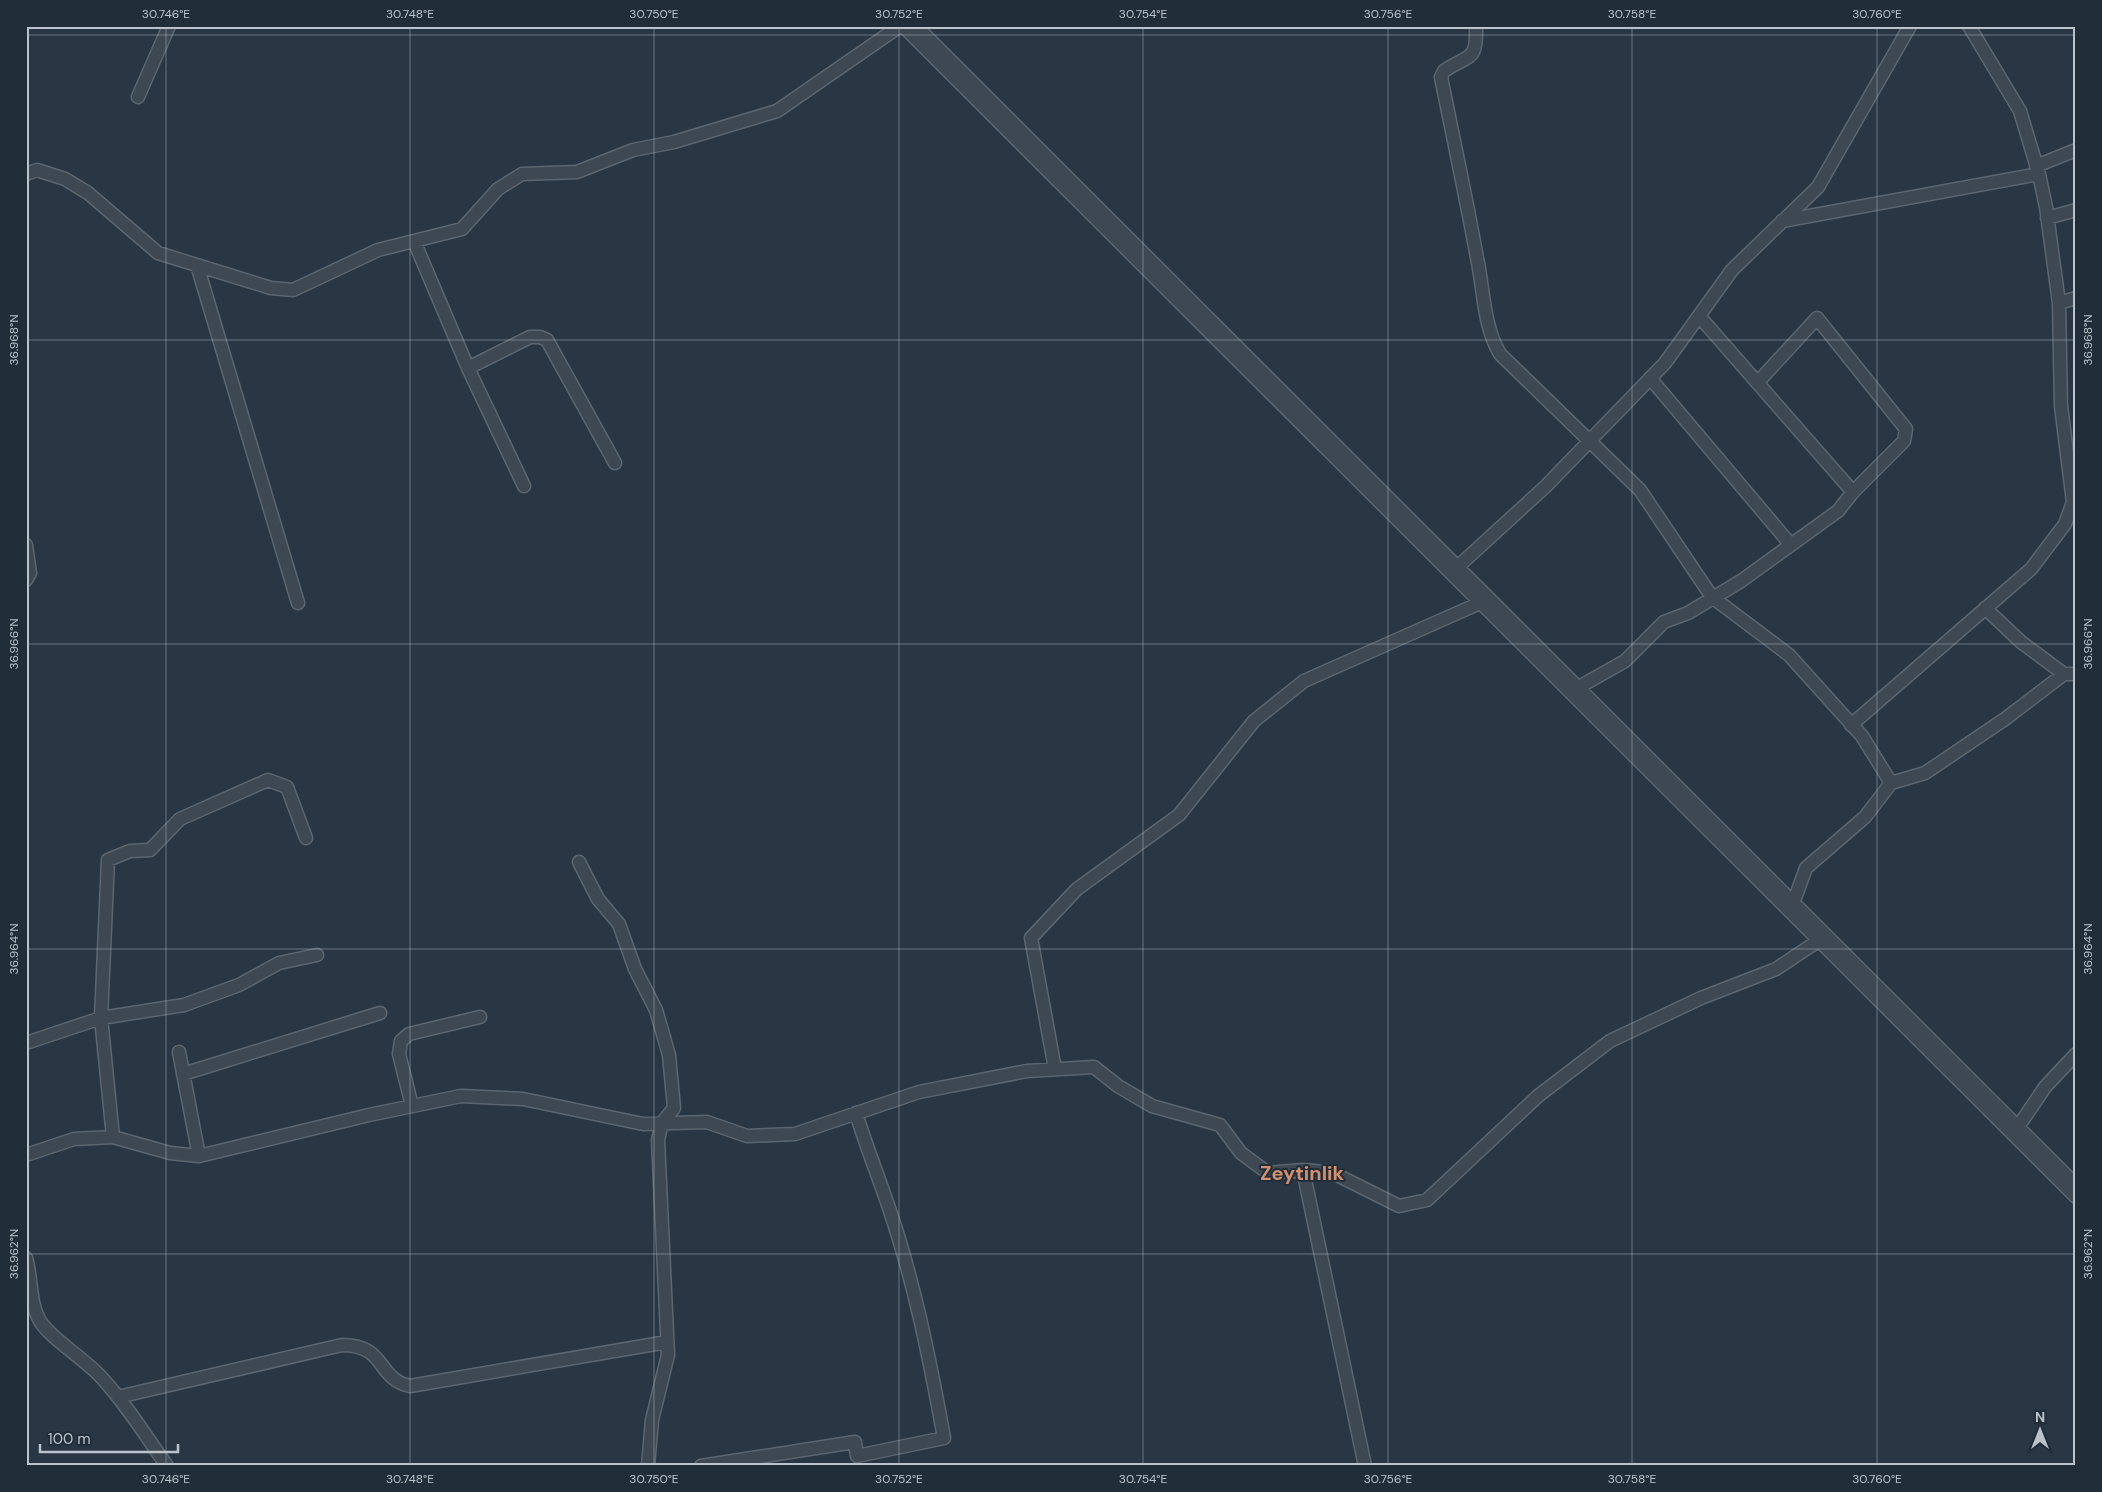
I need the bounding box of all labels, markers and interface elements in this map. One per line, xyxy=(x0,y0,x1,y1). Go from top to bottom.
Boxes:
text: 30.746°E xyxy=(142,6,190,22)
text: 30.748°E xyxy=(386,6,434,22)
text: 30.750°E xyxy=(629,6,679,22)
text: 30.752°E xyxy=(875,6,923,22)
text: 30.754°E xyxy=(1119,6,1167,22)
text: 30.756°E xyxy=(1364,6,1413,22)
text: 30.758°E xyxy=(1608,6,1656,22)
text: 30.760°E xyxy=(1852,6,1902,22)
text: 36.968°N xyxy=(6,315,22,365)
text: 36.968°N xyxy=(2080,315,2096,365)
text: 36.966°N xyxy=(6,618,22,670)
text: 36.966°N xyxy=(2080,618,2096,670)
text: 36.964°N xyxy=(6,924,22,974)
text: 36.964°N xyxy=(2080,924,2096,974)
district label: Zeytinlik xyxy=(1260,1160,1344,1186)
text: 36.962°N xyxy=(6,1229,22,1279)
text: 36.962°N xyxy=(2080,1229,2096,1279)
north arrow xyxy=(2014,1404,2064,1454)
text: N xyxy=(2035,1408,2045,1426)
scale bar xyxy=(40,1422,178,1454)
text: 100 m xyxy=(48,1429,91,1449)
text: 30.746°E xyxy=(142,1471,190,1487)
text: 30.748°E xyxy=(386,1471,434,1487)
text: 30.750°E xyxy=(629,1471,679,1487)
text: 30.752°E xyxy=(875,1471,923,1487)
text: 30.754°E xyxy=(1119,1471,1167,1487)
text: 30.756°E xyxy=(1364,1471,1413,1487)
text: 30.758°E xyxy=(1608,1471,1656,1487)
text: 30.760°E xyxy=(1852,1471,1902,1487)

